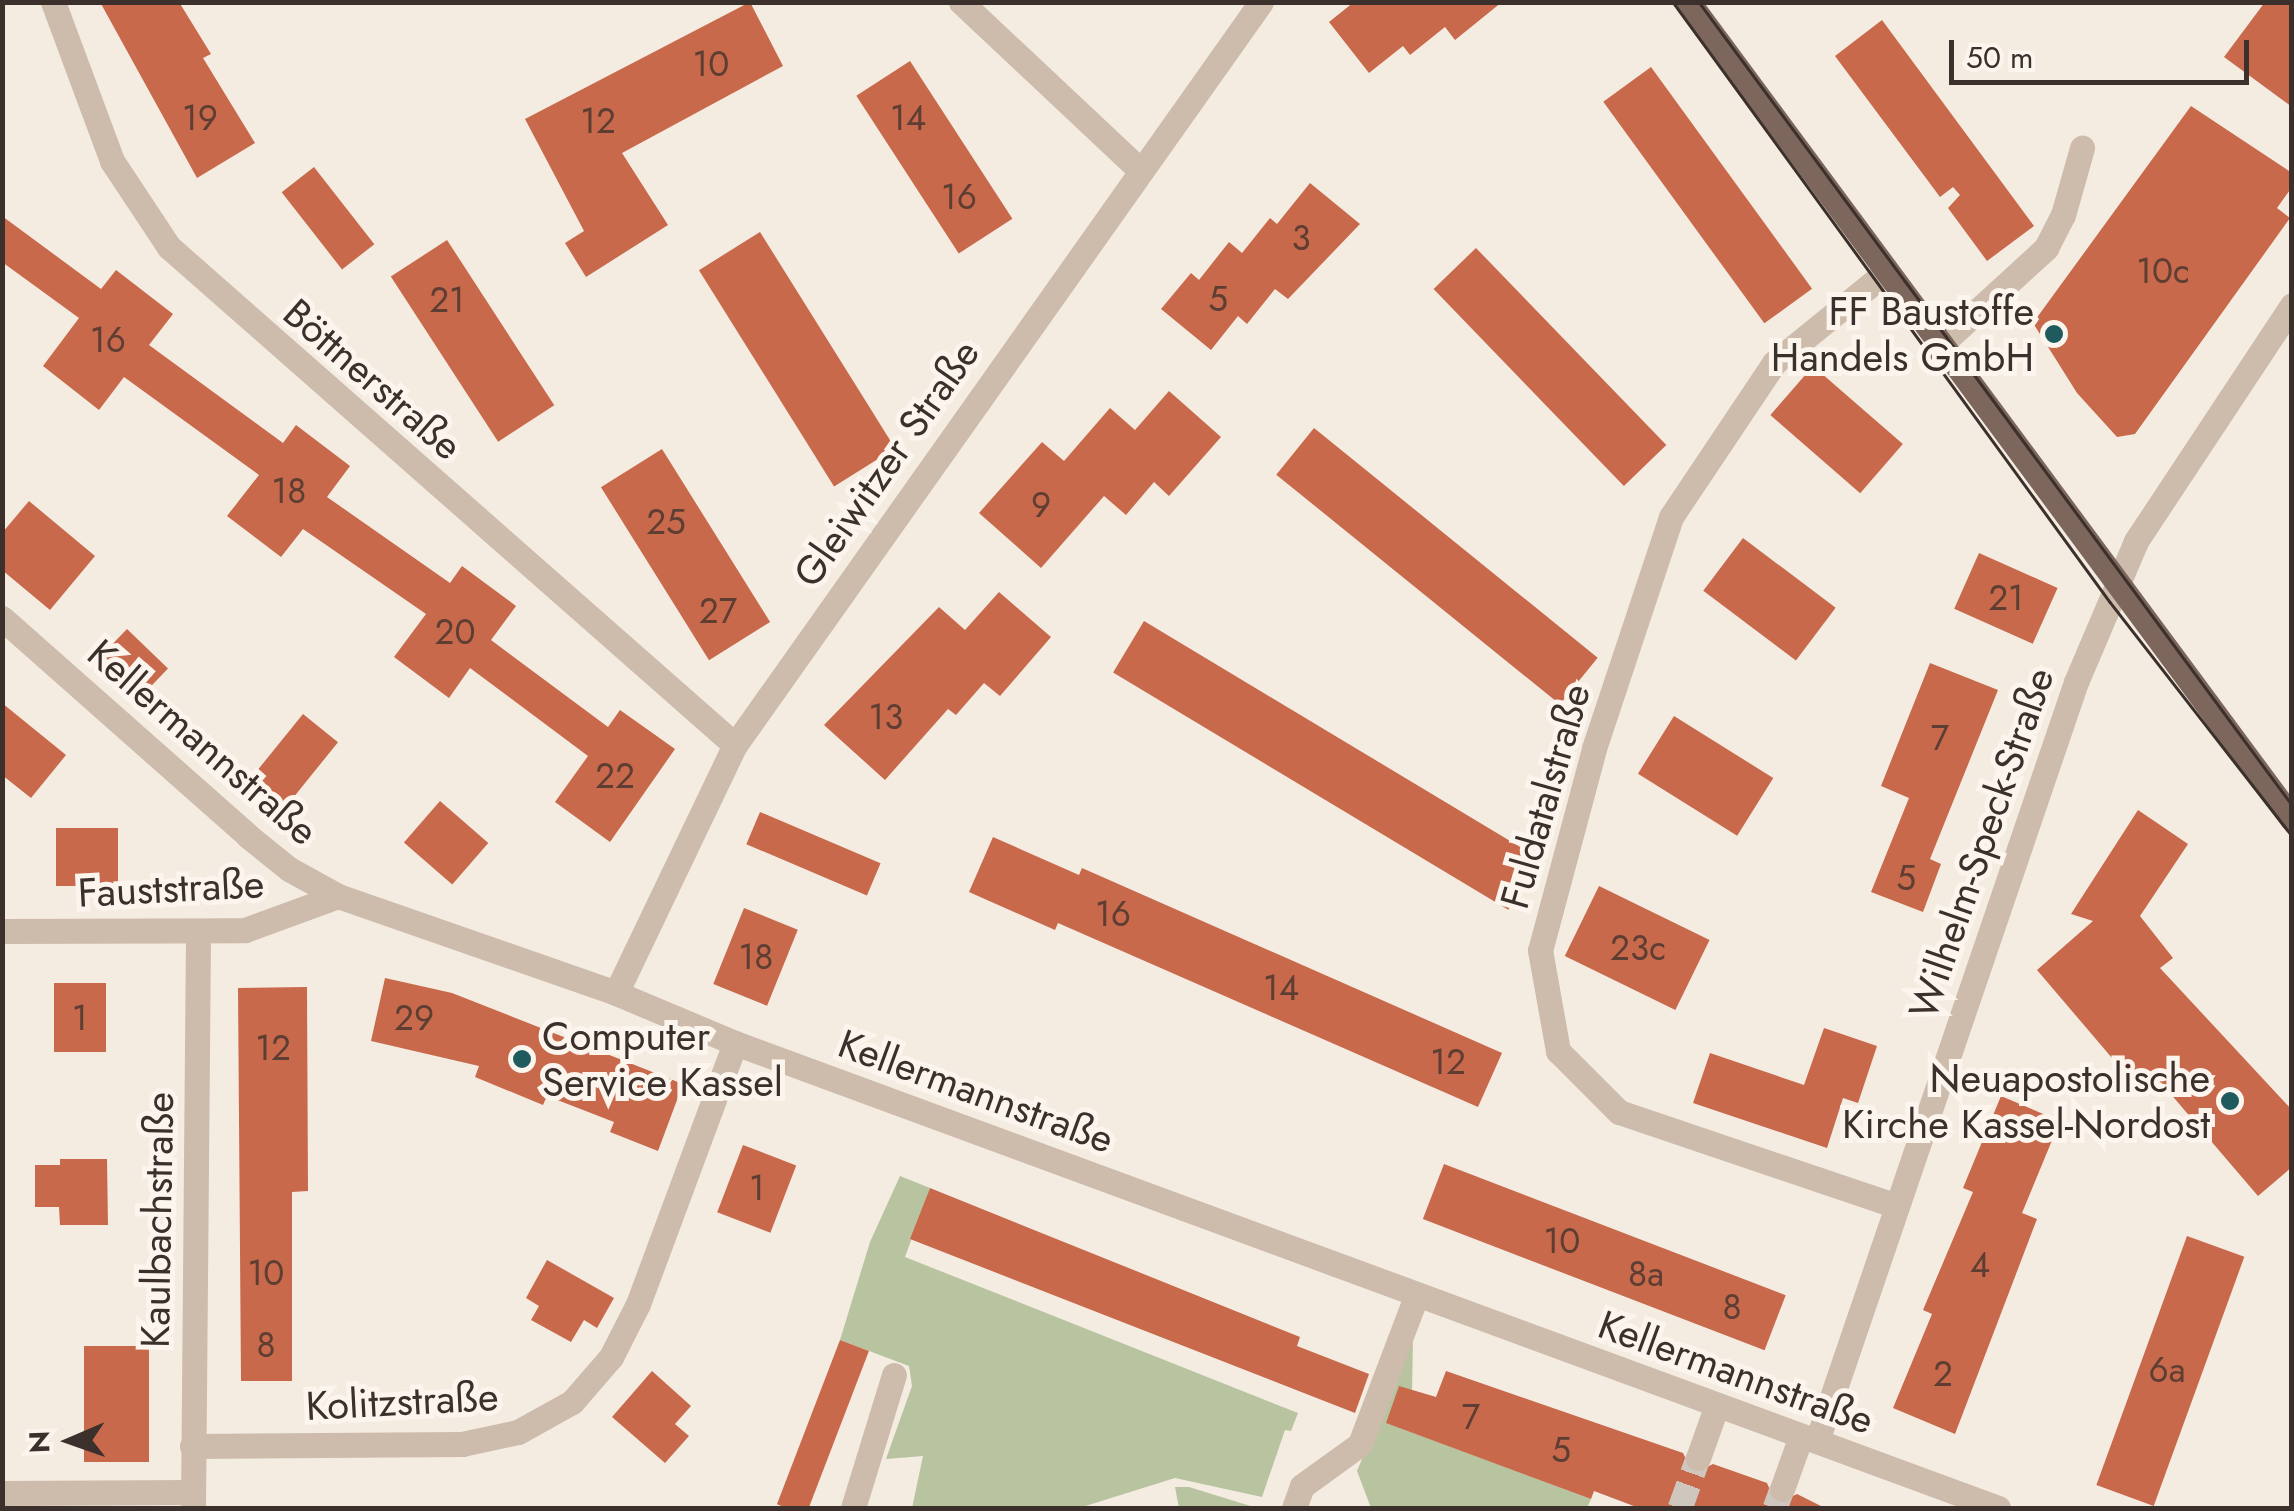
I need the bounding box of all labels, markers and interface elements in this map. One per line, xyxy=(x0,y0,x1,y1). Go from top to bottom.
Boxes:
scale bar xyxy=(1954,20,2254,82)
text: 50 m xyxy=(1966,36,2033,79)
house number: 10 xyxy=(693,43,729,85)
house number: 19 xyxy=(182,97,218,139)
house number: 14 xyxy=(890,97,926,139)
house number: 12 xyxy=(580,100,616,142)
house number: 16 xyxy=(941,176,977,218)
house number: 3 xyxy=(1291,217,1311,259)
house number: 10c xyxy=(2136,250,2190,292)
house number: 5 xyxy=(1208,278,1228,320)
house number: 21 xyxy=(429,279,465,321)
place label: FF Baustoffe Handels GmbH xyxy=(1771,287,2034,381)
street label: Böttnerstraße xyxy=(274,289,472,469)
house number: 16 xyxy=(90,319,126,361)
marker: FF Baustoffe Handels GmbH xyxy=(2043,323,2065,345)
street label: Gleiwitzer Straße xyxy=(783,330,989,596)
house number: 18 xyxy=(272,470,306,512)
house number: 9 xyxy=(1031,484,1051,526)
house number: 25 xyxy=(646,501,686,543)
house number: 21 xyxy=(1988,577,2024,619)
house number: 27 xyxy=(699,590,737,632)
house number: 20 xyxy=(435,611,475,653)
street label: Kellermannstraße xyxy=(78,629,328,855)
street label: Wilhelm-Speck-Straße xyxy=(1898,661,2064,1025)
street label: Fuldatalstraße xyxy=(1490,678,1600,914)
house number: 13 xyxy=(869,696,903,738)
house number: 7 xyxy=(1931,717,1949,759)
house number: 22 xyxy=(595,755,635,797)
house number: 5 xyxy=(1896,857,1916,899)
street label: Fauststraße xyxy=(77,859,265,917)
house number: 16 xyxy=(1095,893,1131,935)
house number: 23c xyxy=(1610,927,1666,969)
house number: 18 xyxy=(739,936,773,978)
house number: 14 xyxy=(1263,967,1299,1009)
house number: 1 xyxy=(72,997,88,1039)
house number: 29 xyxy=(394,997,434,1039)
place label: Computer Service Kassel xyxy=(542,1012,783,1106)
street label: Kellermannstraße xyxy=(832,1019,1120,1163)
house number: 12 xyxy=(255,1027,291,1069)
house number: 12 xyxy=(1430,1041,1466,1083)
marker: Computer Service Kassel xyxy=(511,1048,533,1070)
place label: Neuapostolische Kirche Kassel-Nordost xyxy=(1842,1054,2210,1148)
marker: Neuapostolische Kirche Kassel-Nordost xyxy=(2219,1090,2241,1112)
street label: Kaulbachstraße xyxy=(131,1092,183,1348)
house number: 1 xyxy=(749,1167,765,1209)
house number: 10 xyxy=(1544,1220,1580,1262)
house number: 4 xyxy=(1970,1244,1990,1286)
house number: 10 xyxy=(248,1252,284,1294)
house number: 8a xyxy=(1628,1253,1664,1295)
house number: 8 xyxy=(1722,1286,1742,1328)
street label: Kellermannstraße xyxy=(1592,1300,1880,1444)
house number: 8 xyxy=(256,1324,276,1366)
house number: 6a xyxy=(2149,1349,2185,1391)
house number: 2 xyxy=(1933,1353,1953,1395)
street label: Kolitzstraße xyxy=(305,1372,499,1430)
north arrow xyxy=(20,1391,120,1491)
house number: 7 xyxy=(1462,1396,1480,1438)
house number: 5 xyxy=(1551,1429,1571,1471)
text: N xyxy=(19,1430,60,1454)

